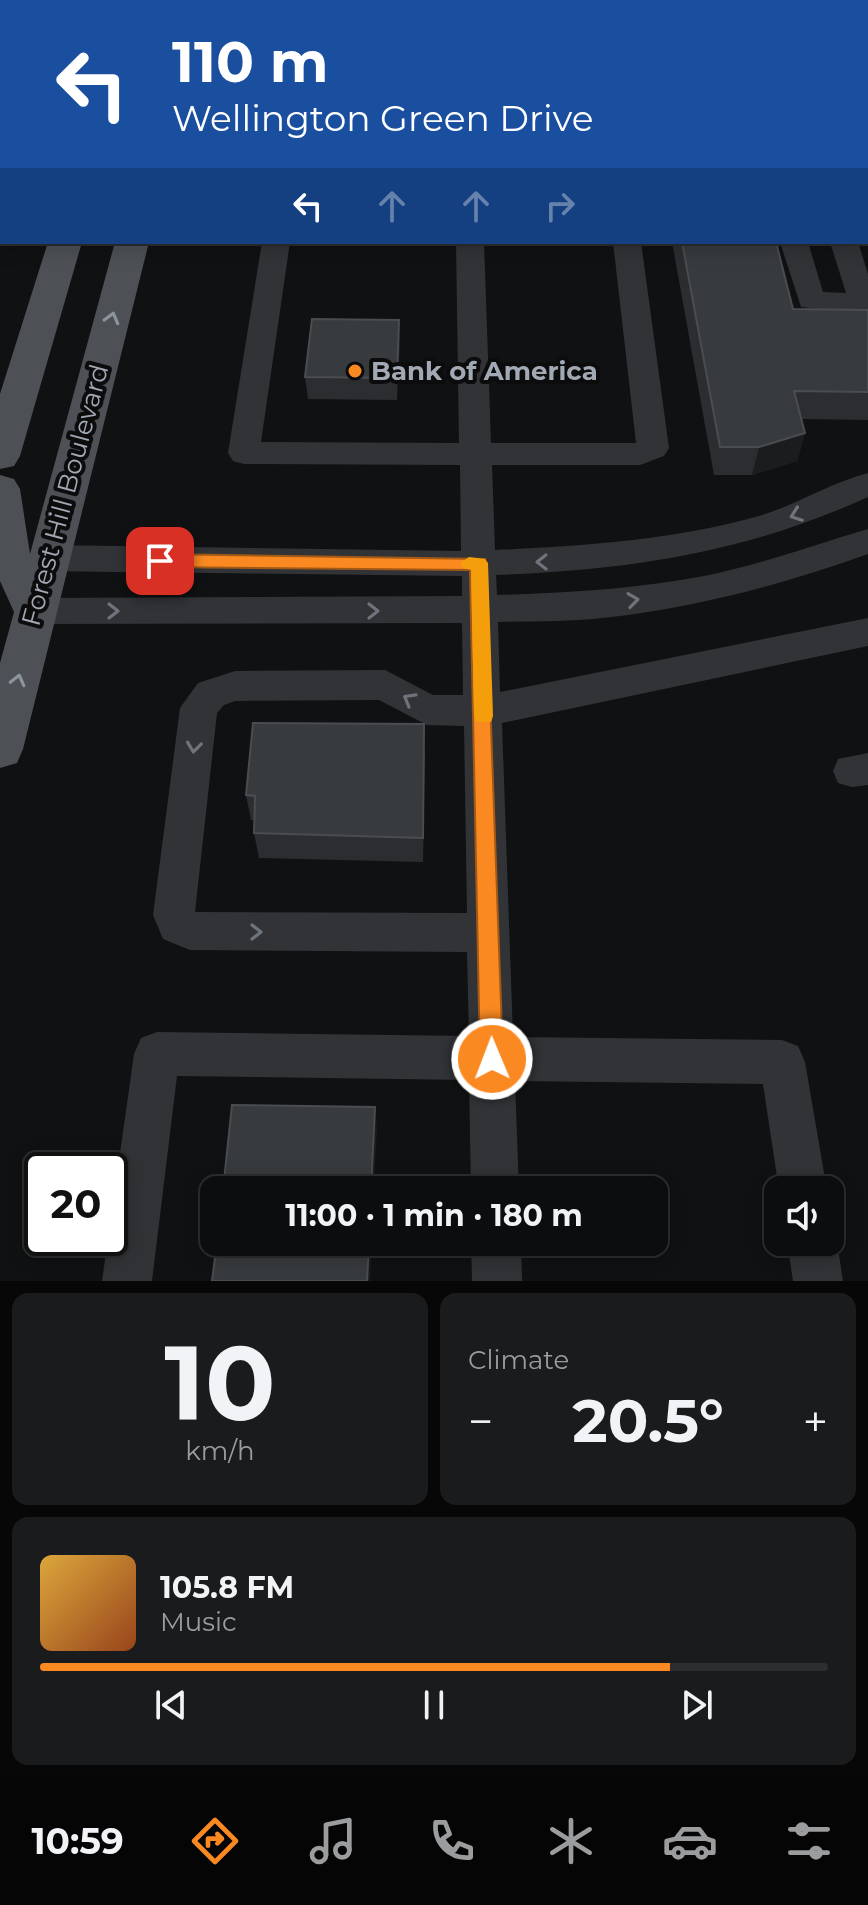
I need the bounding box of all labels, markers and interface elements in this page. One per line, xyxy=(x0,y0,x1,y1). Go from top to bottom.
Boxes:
text: 110 m xyxy=(172,28,329,96)
icon: left xyxy=(40,32,144,136)
text: Wellington Green Drive xyxy=(172,96,593,140)
icon: left xyxy=(286,184,330,228)
icon: ahead xyxy=(370,184,414,228)
icon: ahead xyxy=(454,184,498,228)
icon: right xyxy=(538,184,582,228)
one-way arrow xyxy=(102,312,119,326)
place label: Bank of America xyxy=(371,355,598,387)
street label: Forest Hill Boulevard xyxy=(15,361,115,629)
marker: Bank of America xyxy=(346,362,364,380)
one-way arrow xyxy=(790,505,804,521)
pin xyxy=(126,527,194,595)
icon: arrive xyxy=(138,539,182,583)
one-way arrow xyxy=(535,553,548,570)
one-way arrow xyxy=(626,592,639,609)
one-way arrow xyxy=(107,602,120,620)
one-way arrow xyxy=(367,602,380,620)
one-way arrow xyxy=(8,673,25,687)
one-way arrow xyxy=(403,693,418,709)
one-way arrow xyxy=(186,741,203,754)
one-way arrow xyxy=(250,923,263,941)
position arrow xyxy=(450,1017,534,1101)
speed limit sign: 20 xyxy=(24,1152,128,1256)
map controls xyxy=(764,1176,844,1256)
button: sound xyxy=(764,1176,844,1256)
text: 11:00 · 1 min · 180 m xyxy=(285,1197,583,1234)
text: 10 xyxy=(164,1319,276,1446)
text: Climate xyxy=(468,1344,569,1376)
text: 20.5° xyxy=(572,1384,724,1457)
text: − xyxy=(468,1394,493,1448)
text: + xyxy=(803,1394,828,1448)
text: km/h xyxy=(185,1435,255,1467)
text: 105.8 FM xyxy=(160,1569,294,1606)
text: Music xyxy=(160,1606,237,1638)
icon: previous xyxy=(149,1683,193,1727)
icon: pause xyxy=(412,1683,456,1727)
icon: next xyxy=(675,1683,719,1727)
icon: directions xyxy=(187,1813,243,1869)
icon: music xyxy=(305,1813,361,1869)
icon: phone xyxy=(424,1813,480,1869)
icon: climate xyxy=(543,1813,599,1869)
icon: car xyxy=(662,1813,718,1869)
icon: filters xyxy=(781,1813,837,1869)
text: 10:59 xyxy=(31,1819,124,1863)

